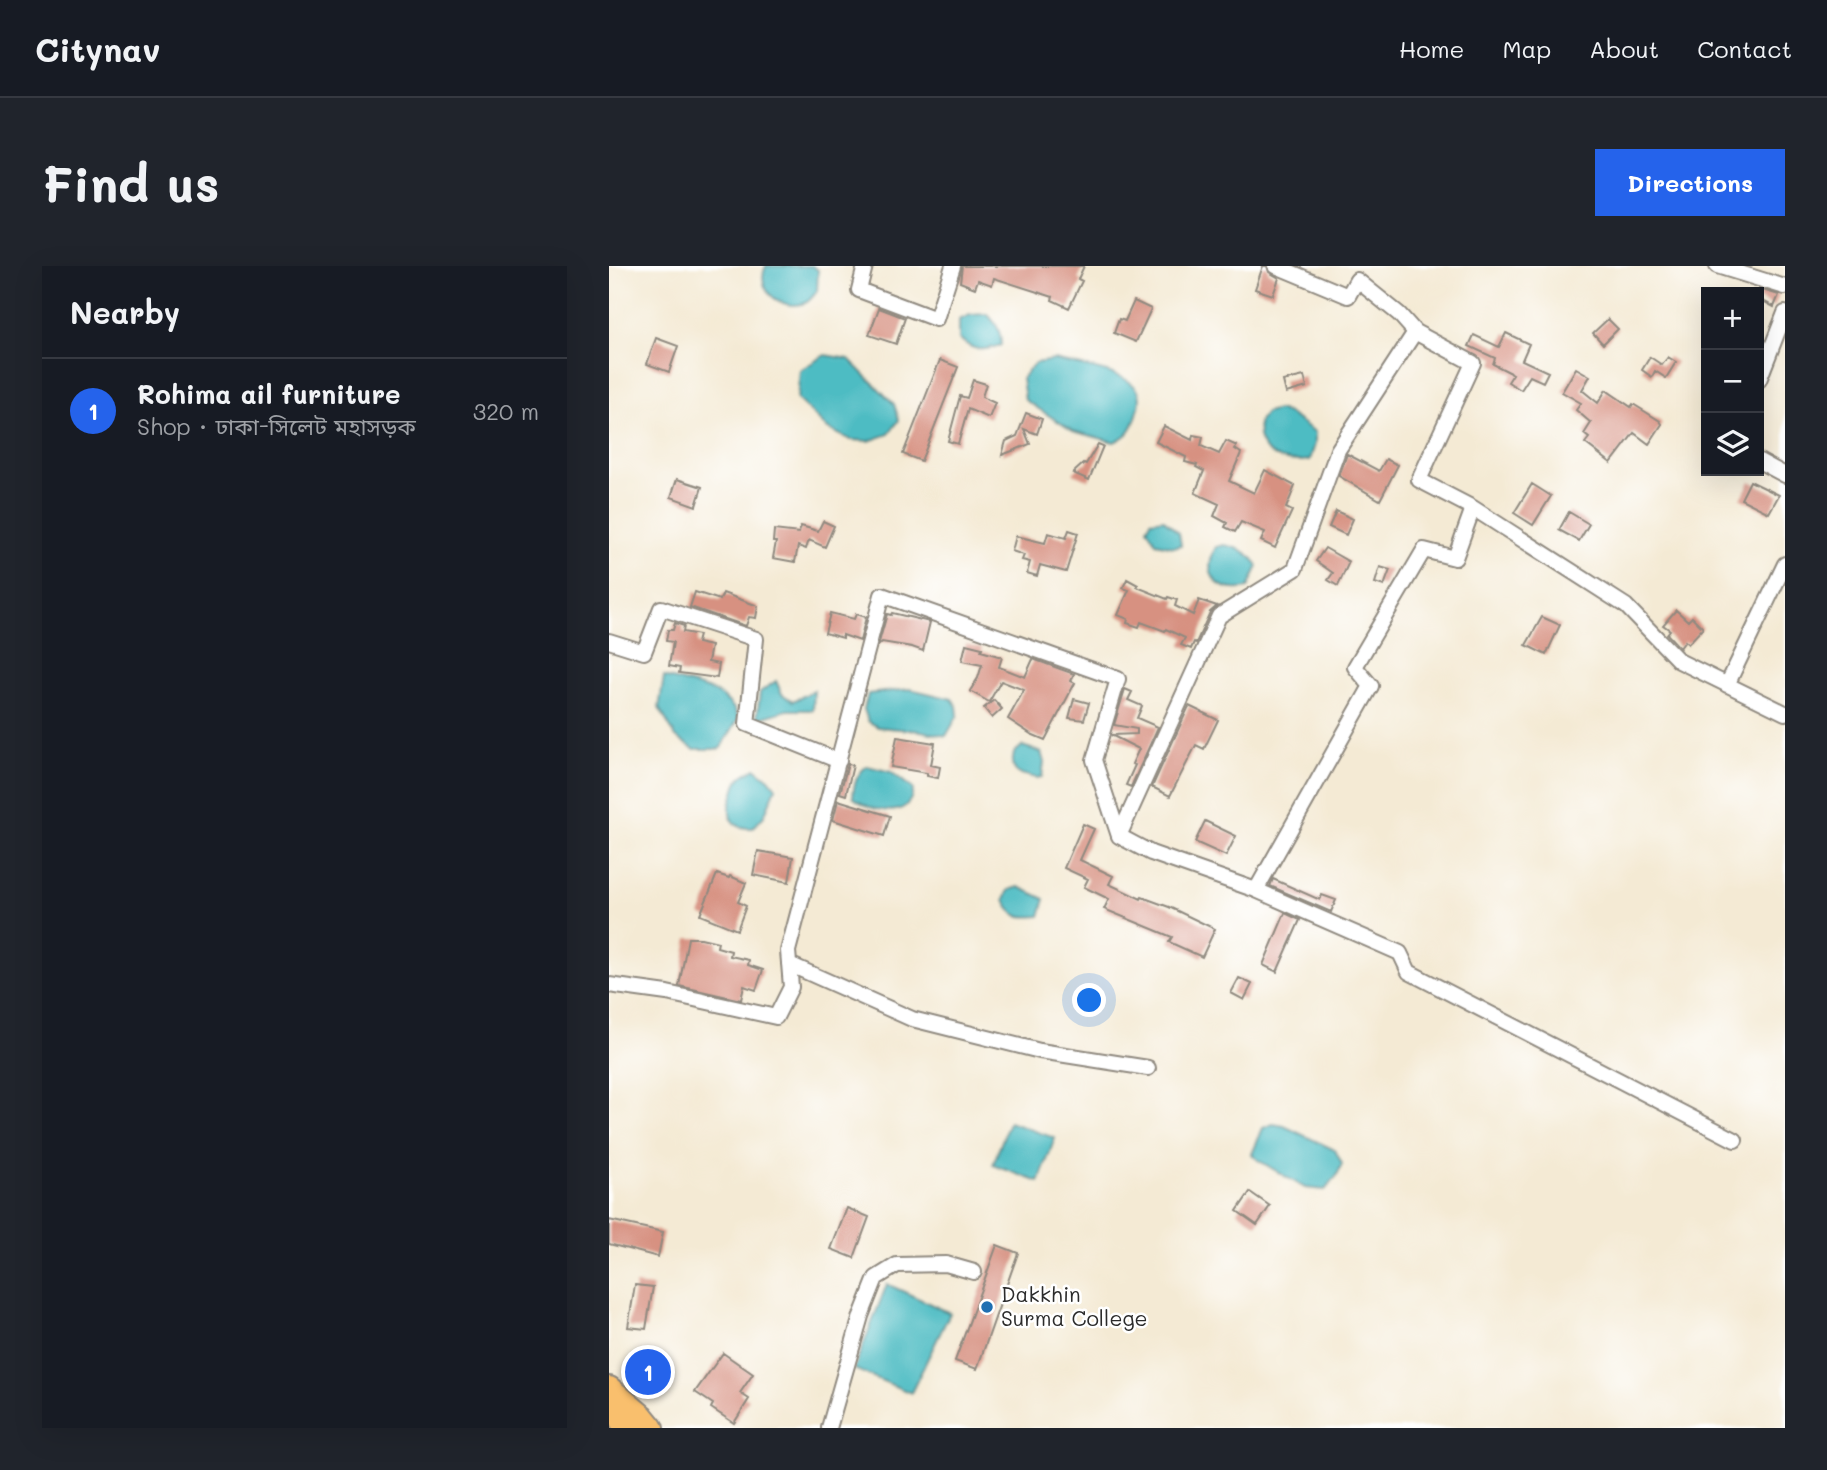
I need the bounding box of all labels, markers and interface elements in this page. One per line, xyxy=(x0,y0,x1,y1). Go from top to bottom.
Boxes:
text: Citynav xyxy=(35,27,160,70)
text: Home xyxy=(1399,33,1464,64)
text: Map xyxy=(1502,33,1551,64)
text: About xyxy=(1589,33,1659,64)
text: Contact xyxy=(1697,33,1792,64)
button: Directions xyxy=(1595,149,1785,216)
text: Find us xyxy=(42,151,220,214)
map controls xyxy=(1701,287,1764,476)
button: + xyxy=(1701,287,1764,350)
text: Nearby xyxy=(70,292,180,332)
button: − xyxy=(1701,350,1764,413)
text: Rohima ail furniture xyxy=(137,377,401,411)
text: 1 xyxy=(88,396,98,426)
text: 320 m xyxy=(473,396,539,426)
text: Shop · ঢাকা-সিলেট মহাসড়ক xyxy=(137,411,416,441)
button: layers xyxy=(1701,413,1764,476)
your location xyxy=(1072,983,1106,1017)
place label: Dakkhin Surma College xyxy=(1001,1280,1148,1331)
marker: Dakkhin Surma College xyxy=(979,1299,995,1315)
pin: 1 xyxy=(625,1346,671,1398)

